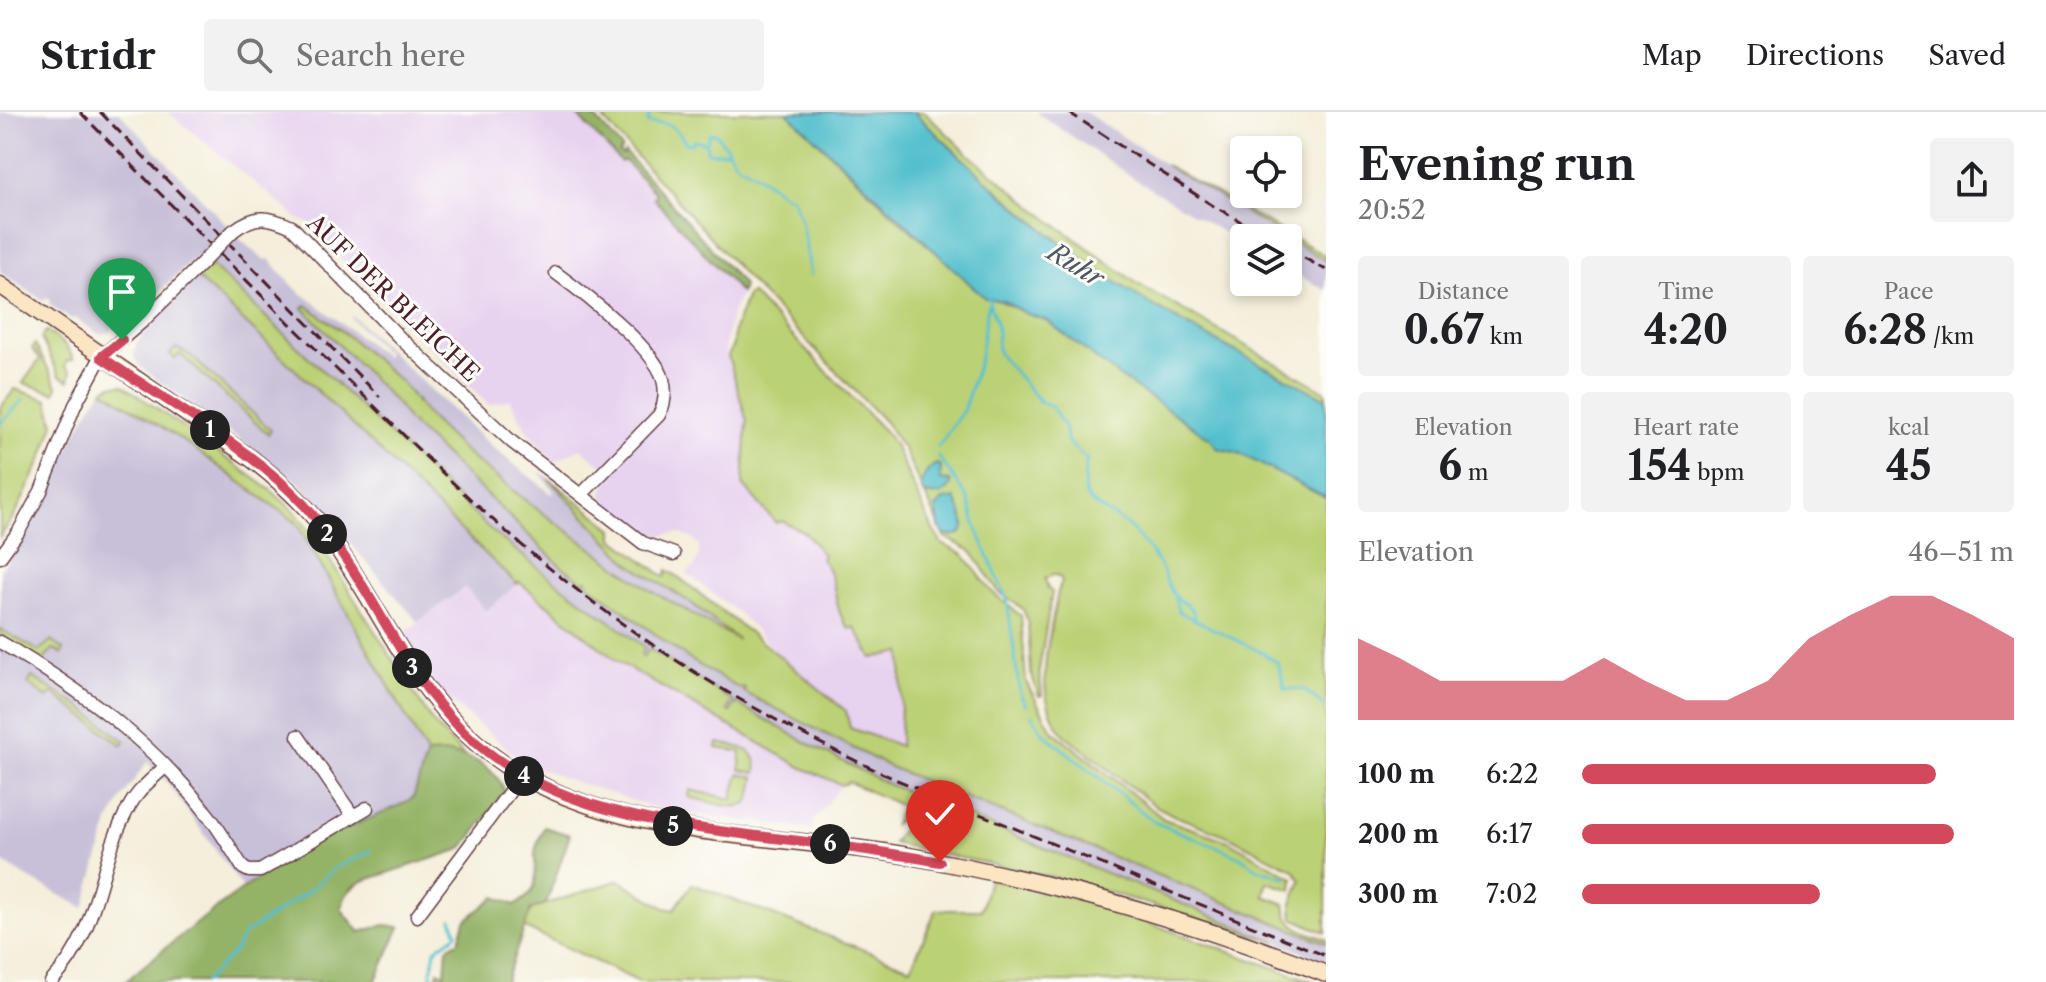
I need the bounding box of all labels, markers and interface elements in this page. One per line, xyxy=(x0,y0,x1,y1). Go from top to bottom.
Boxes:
search box xyxy=(204,19,764,91)
text: Stridr xyxy=(40,32,156,79)
icon: search xyxy=(232,33,276,77)
text: Search here xyxy=(296,37,466,74)
text: Map xyxy=(1642,38,1702,72)
text: Directions xyxy=(1746,38,1884,72)
text: Saved xyxy=(1928,38,2006,72)
map controls xyxy=(1230,136,1302,296)
button: locate xyxy=(1230,136,1302,208)
text: Evening run xyxy=(1358,137,1635,191)
button: share xyxy=(1930,138,2014,222)
text: 20:52 xyxy=(1358,194,1426,226)
street label: AUF DER BLEICHE xyxy=(300,207,486,387)
button: layers xyxy=(1230,224,1302,296)
water label: Ruhr xyxy=(1040,235,1112,295)
pin xyxy=(88,258,156,340)
icon: arrive xyxy=(100,270,144,314)
text: Distance xyxy=(1418,278,1509,305)
text: Time xyxy=(1658,278,1714,305)
text: Pace xyxy=(1884,278,1934,305)
text: 0.67 xyxy=(1404,305,1484,354)
text: 4:20 xyxy=(1644,305,1728,354)
text: 6:28 xyxy=(1843,305,1927,354)
text: km xyxy=(1484,323,1523,350)
text: /km xyxy=(1927,323,1974,350)
pin: 1 xyxy=(190,410,230,450)
text: Elevation xyxy=(1414,414,1512,441)
text: Heart rate xyxy=(1633,414,1739,441)
text: kcal xyxy=(1888,414,1929,441)
text: 1 xyxy=(205,416,215,443)
text: 6 xyxy=(1438,441,1462,490)
text: 154 xyxy=(1628,441,1691,490)
text: 45 xyxy=(1886,441,1932,490)
text: m xyxy=(1462,459,1488,486)
text: bpm xyxy=(1691,459,1744,486)
pin: 2 xyxy=(307,514,347,554)
text: 2 xyxy=(321,520,334,547)
text: Elevation xyxy=(1358,536,1474,568)
text: 46–51 m xyxy=(1908,536,2014,568)
pin: 3 xyxy=(392,648,432,688)
text: 3 xyxy=(406,654,418,681)
pin: 4 xyxy=(504,756,544,796)
text: 100 m xyxy=(1358,758,1435,790)
text: 6:22 xyxy=(1486,758,1538,790)
text: 4 xyxy=(517,762,531,789)
pin xyxy=(906,780,974,862)
icon: check xyxy=(918,792,962,836)
pin: 5 xyxy=(653,806,693,846)
text: 5 xyxy=(667,812,679,839)
text: 200 m xyxy=(1358,818,1439,850)
text: 6:17 xyxy=(1486,818,1532,850)
pin: 6 xyxy=(810,824,850,864)
text: 6 xyxy=(823,830,837,857)
text: 300 m xyxy=(1358,878,1438,910)
text: 7:02 xyxy=(1486,878,1538,910)

